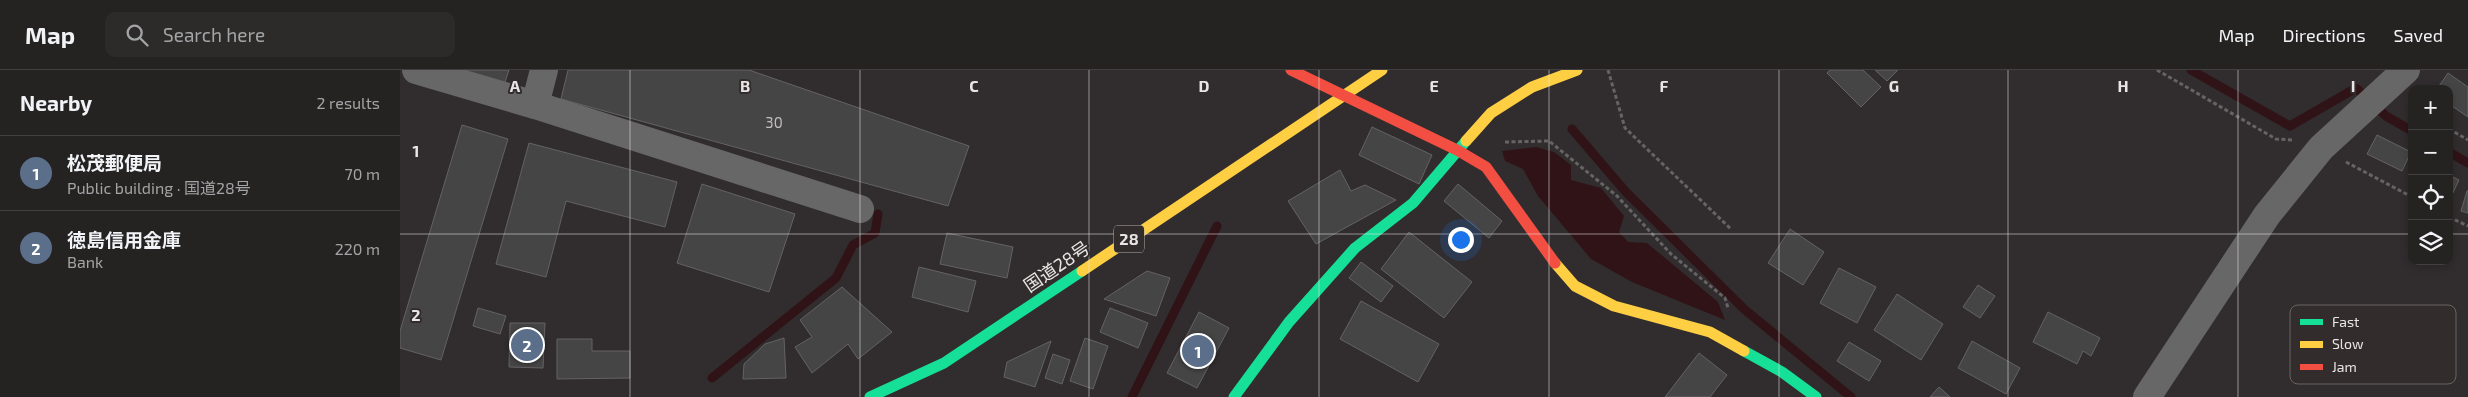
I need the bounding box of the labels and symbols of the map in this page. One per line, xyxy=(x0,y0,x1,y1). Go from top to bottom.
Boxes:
text: A xyxy=(510,76,521,95)
text: B xyxy=(740,76,750,95)
text: C xyxy=(969,76,979,95)
text: D xyxy=(1199,76,1210,95)
text: E xyxy=(1429,76,1439,95)
text: F xyxy=(1660,76,1669,95)
text: G xyxy=(1889,76,1899,95)
text: H xyxy=(2117,76,2129,95)
text: I xyxy=(2351,76,2355,95)
house number: 30 xyxy=(765,113,783,131)
text: 1 xyxy=(413,141,419,160)
road number: 28 xyxy=(1114,226,1144,252)
your location xyxy=(1448,227,1474,253)
street label: 国道28号 xyxy=(1019,236,1094,296)
text: 2 xyxy=(411,305,421,324)
legend xyxy=(2290,305,2456,384)
text: Fast xyxy=(2332,313,2359,330)
pin: 2 xyxy=(511,326,543,364)
pin: 1 xyxy=(1182,332,1214,370)
text: Slow xyxy=(2332,335,2364,352)
text: Jam xyxy=(2332,358,2357,375)

